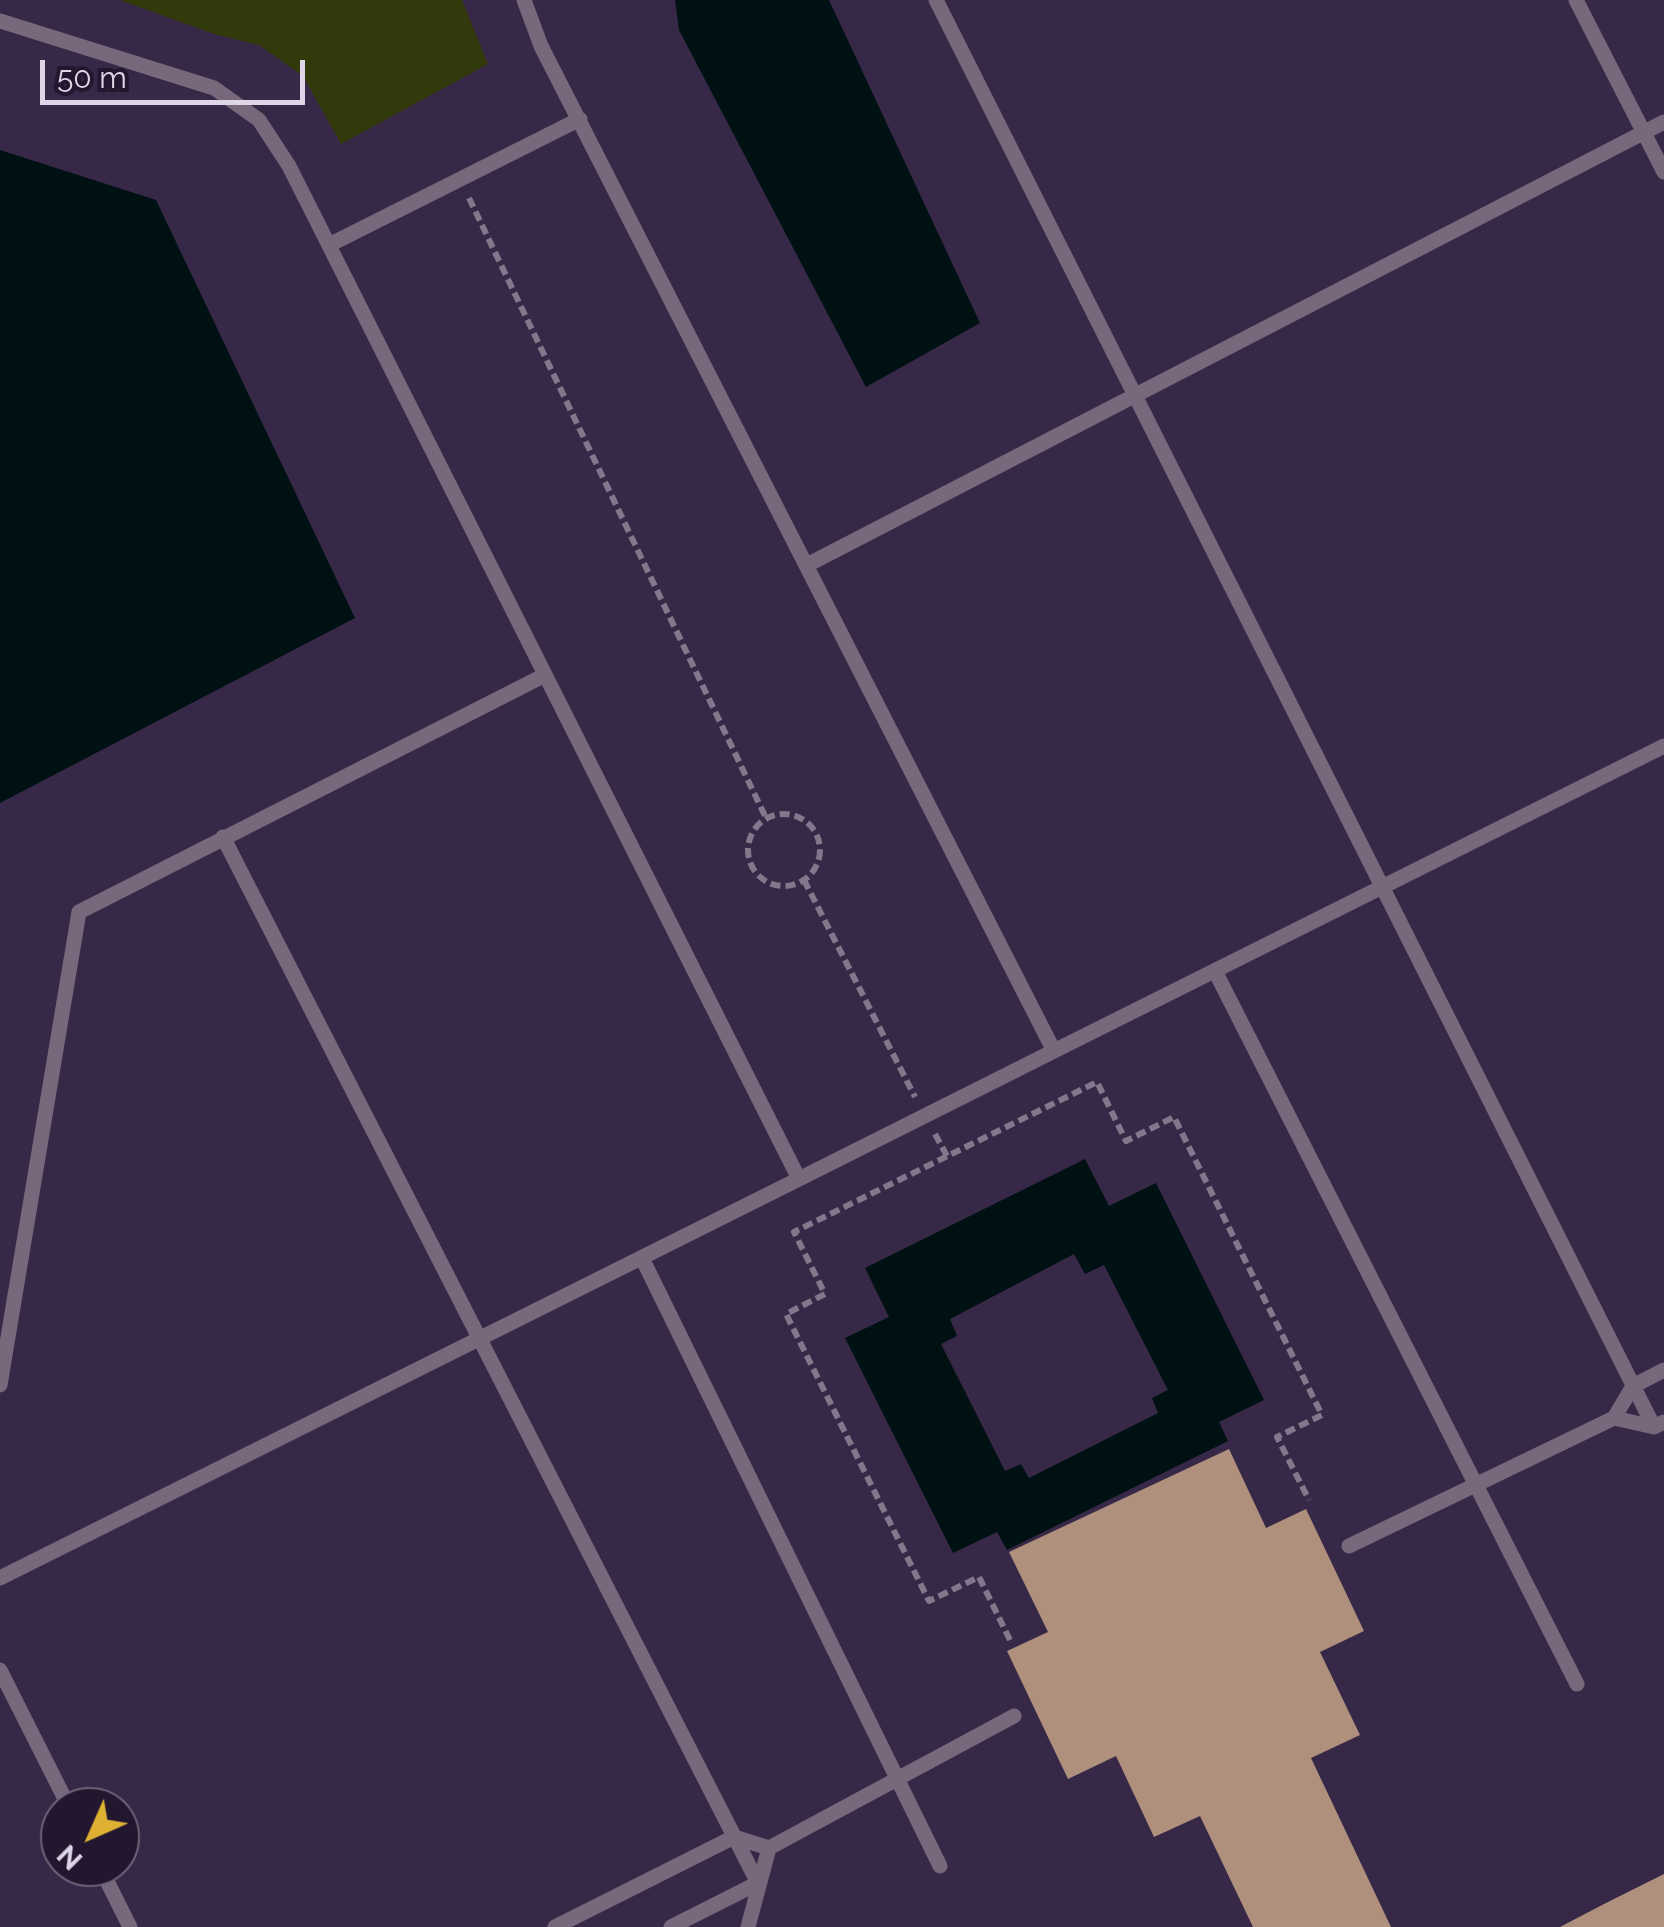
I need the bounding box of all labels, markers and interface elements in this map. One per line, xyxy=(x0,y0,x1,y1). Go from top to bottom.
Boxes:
scale bar xyxy=(45,40,310,102)
text: 50 m xyxy=(57,60,127,95)
north arrow xyxy=(40,1787,140,1887)
text: N xyxy=(51,1838,89,1876)

